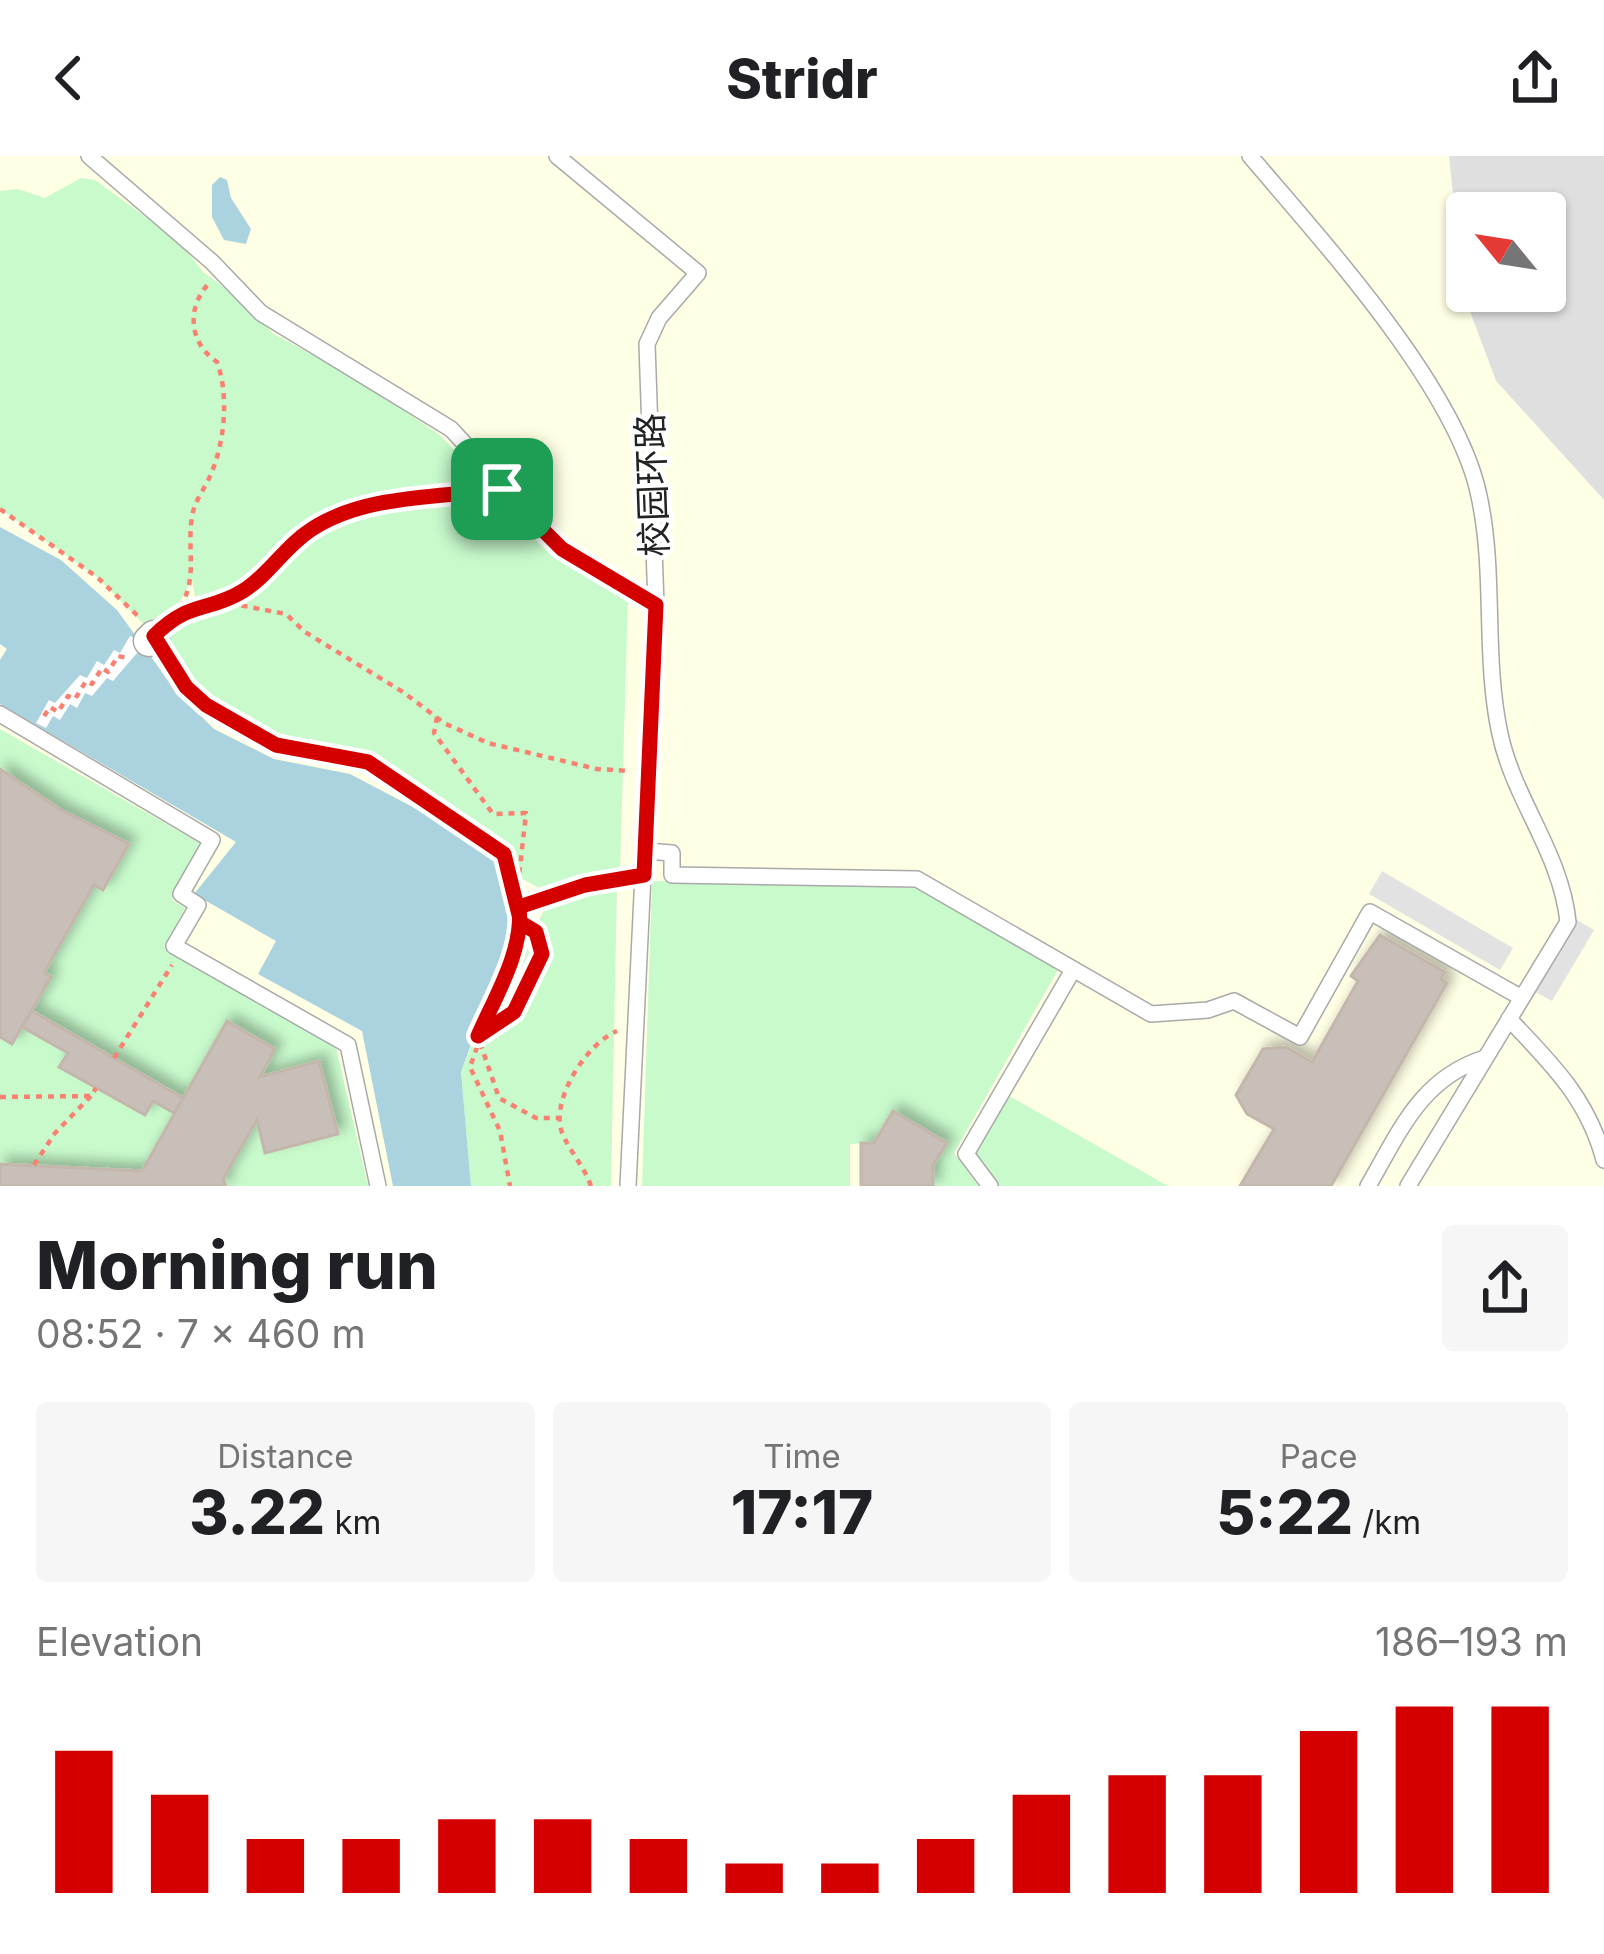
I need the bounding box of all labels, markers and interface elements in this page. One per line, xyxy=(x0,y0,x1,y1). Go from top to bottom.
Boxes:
icon: back xyxy=(36,45,102,111)
icon: share xyxy=(1502,45,1568,111)
text: Stridr xyxy=(726,46,878,111)
north arrow xyxy=(1446,192,1566,312)
map controls xyxy=(1446,192,1566,312)
street label: 校园环路 xyxy=(628,412,676,558)
pin xyxy=(451,438,553,540)
icon: arrive xyxy=(469,456,535,522)
text: Morning run xyxy=(36,1225,438,1305)
button: share xyxy=(1442,1225,1568,1351)
text: 08:52 · 7 × 460 m xyxy=(36,1310,366,1357)
text: Distance xyxy=(217,1436,353,1476)
text: Time xyxy=(763,1436,841,1476)
text: Pace xyxy=(1280,1436,1358,1476)
text: 3.22 xyxy=(189,1476,325,1548)
text: 17:17 xyxy=(731,1476,873,1548)
text: 5:22 xyxy=(1216,1476,1353,1548)
text: km xyxy=(325,1502,381,1542)
text: /km xyxy=(1353,1502,1421,1542)
text: Elevation xyxy=(36,1618,203,1665)
text: 186–193 m xyxy=(1375,1618,1568,1665)

